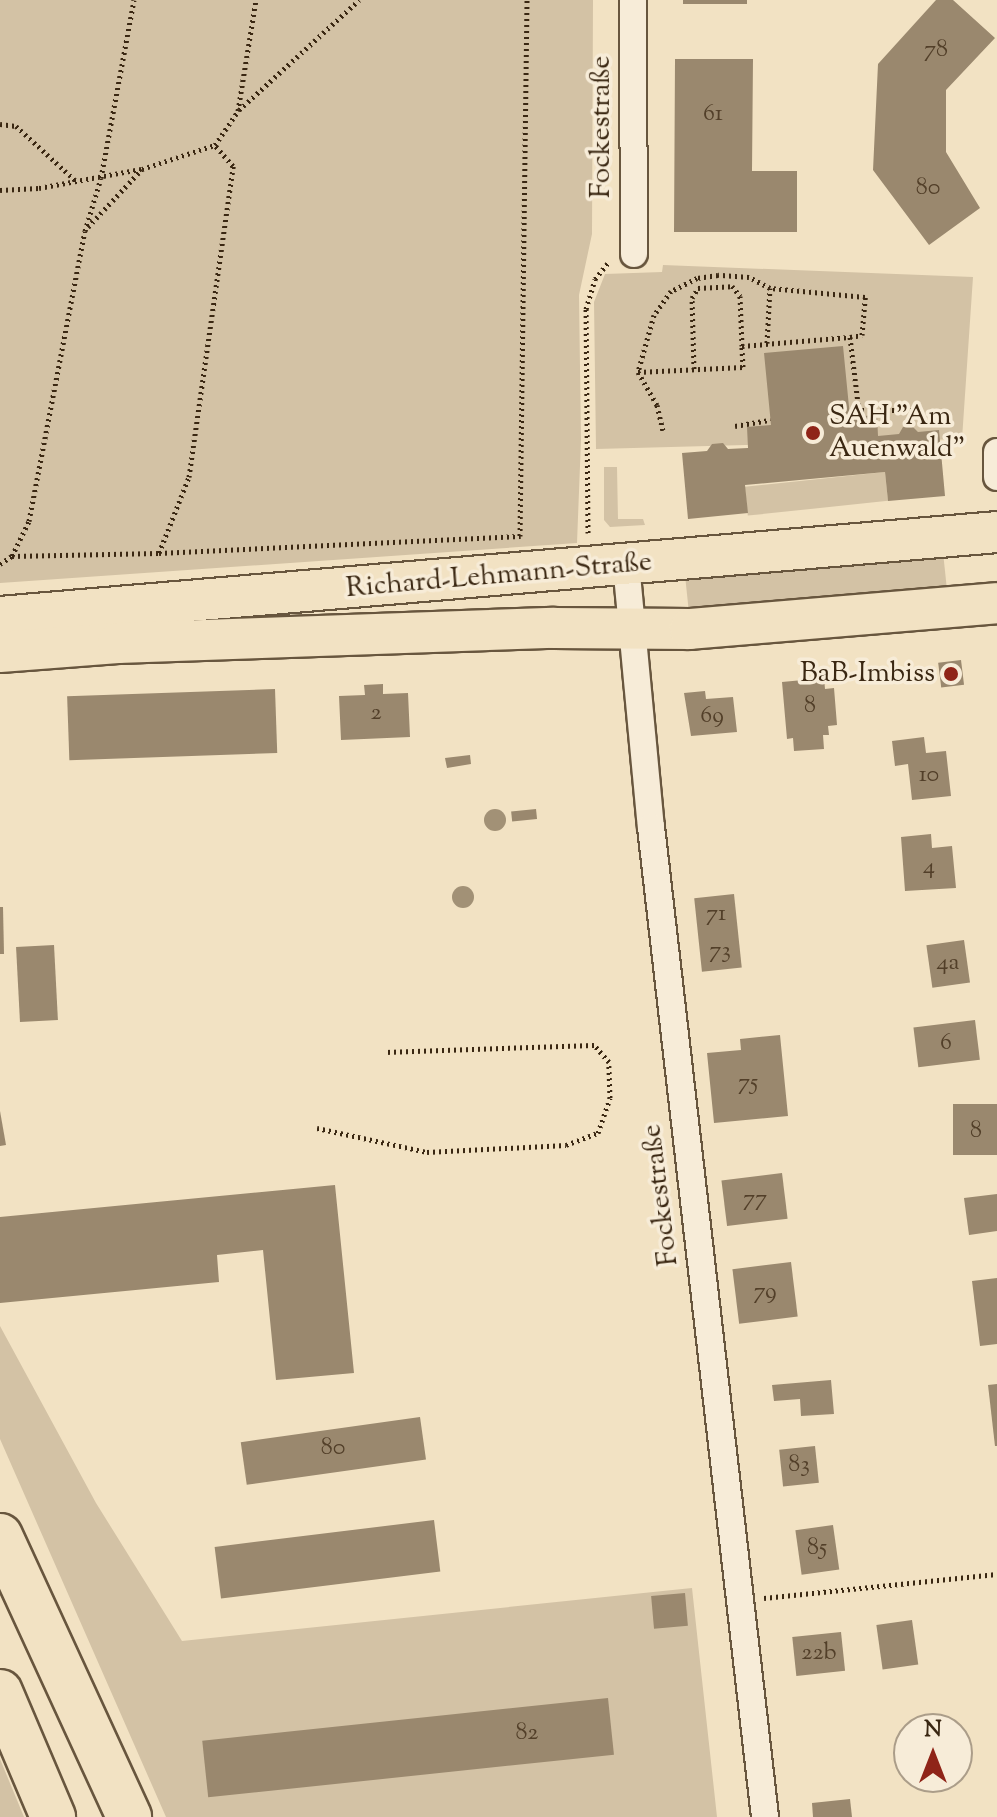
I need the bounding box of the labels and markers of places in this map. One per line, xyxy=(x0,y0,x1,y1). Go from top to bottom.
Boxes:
place label: SAH "Am Auenwald" xyxy=(829,400,965,466)
marker: SAH "Am Auenwald" xyxy=(804,424,822,442)
place label: BaB-Imbiss xyxy=(800,657,935,691)
marker: BaB-Imbiss xyxy=(942,665,960,683)

